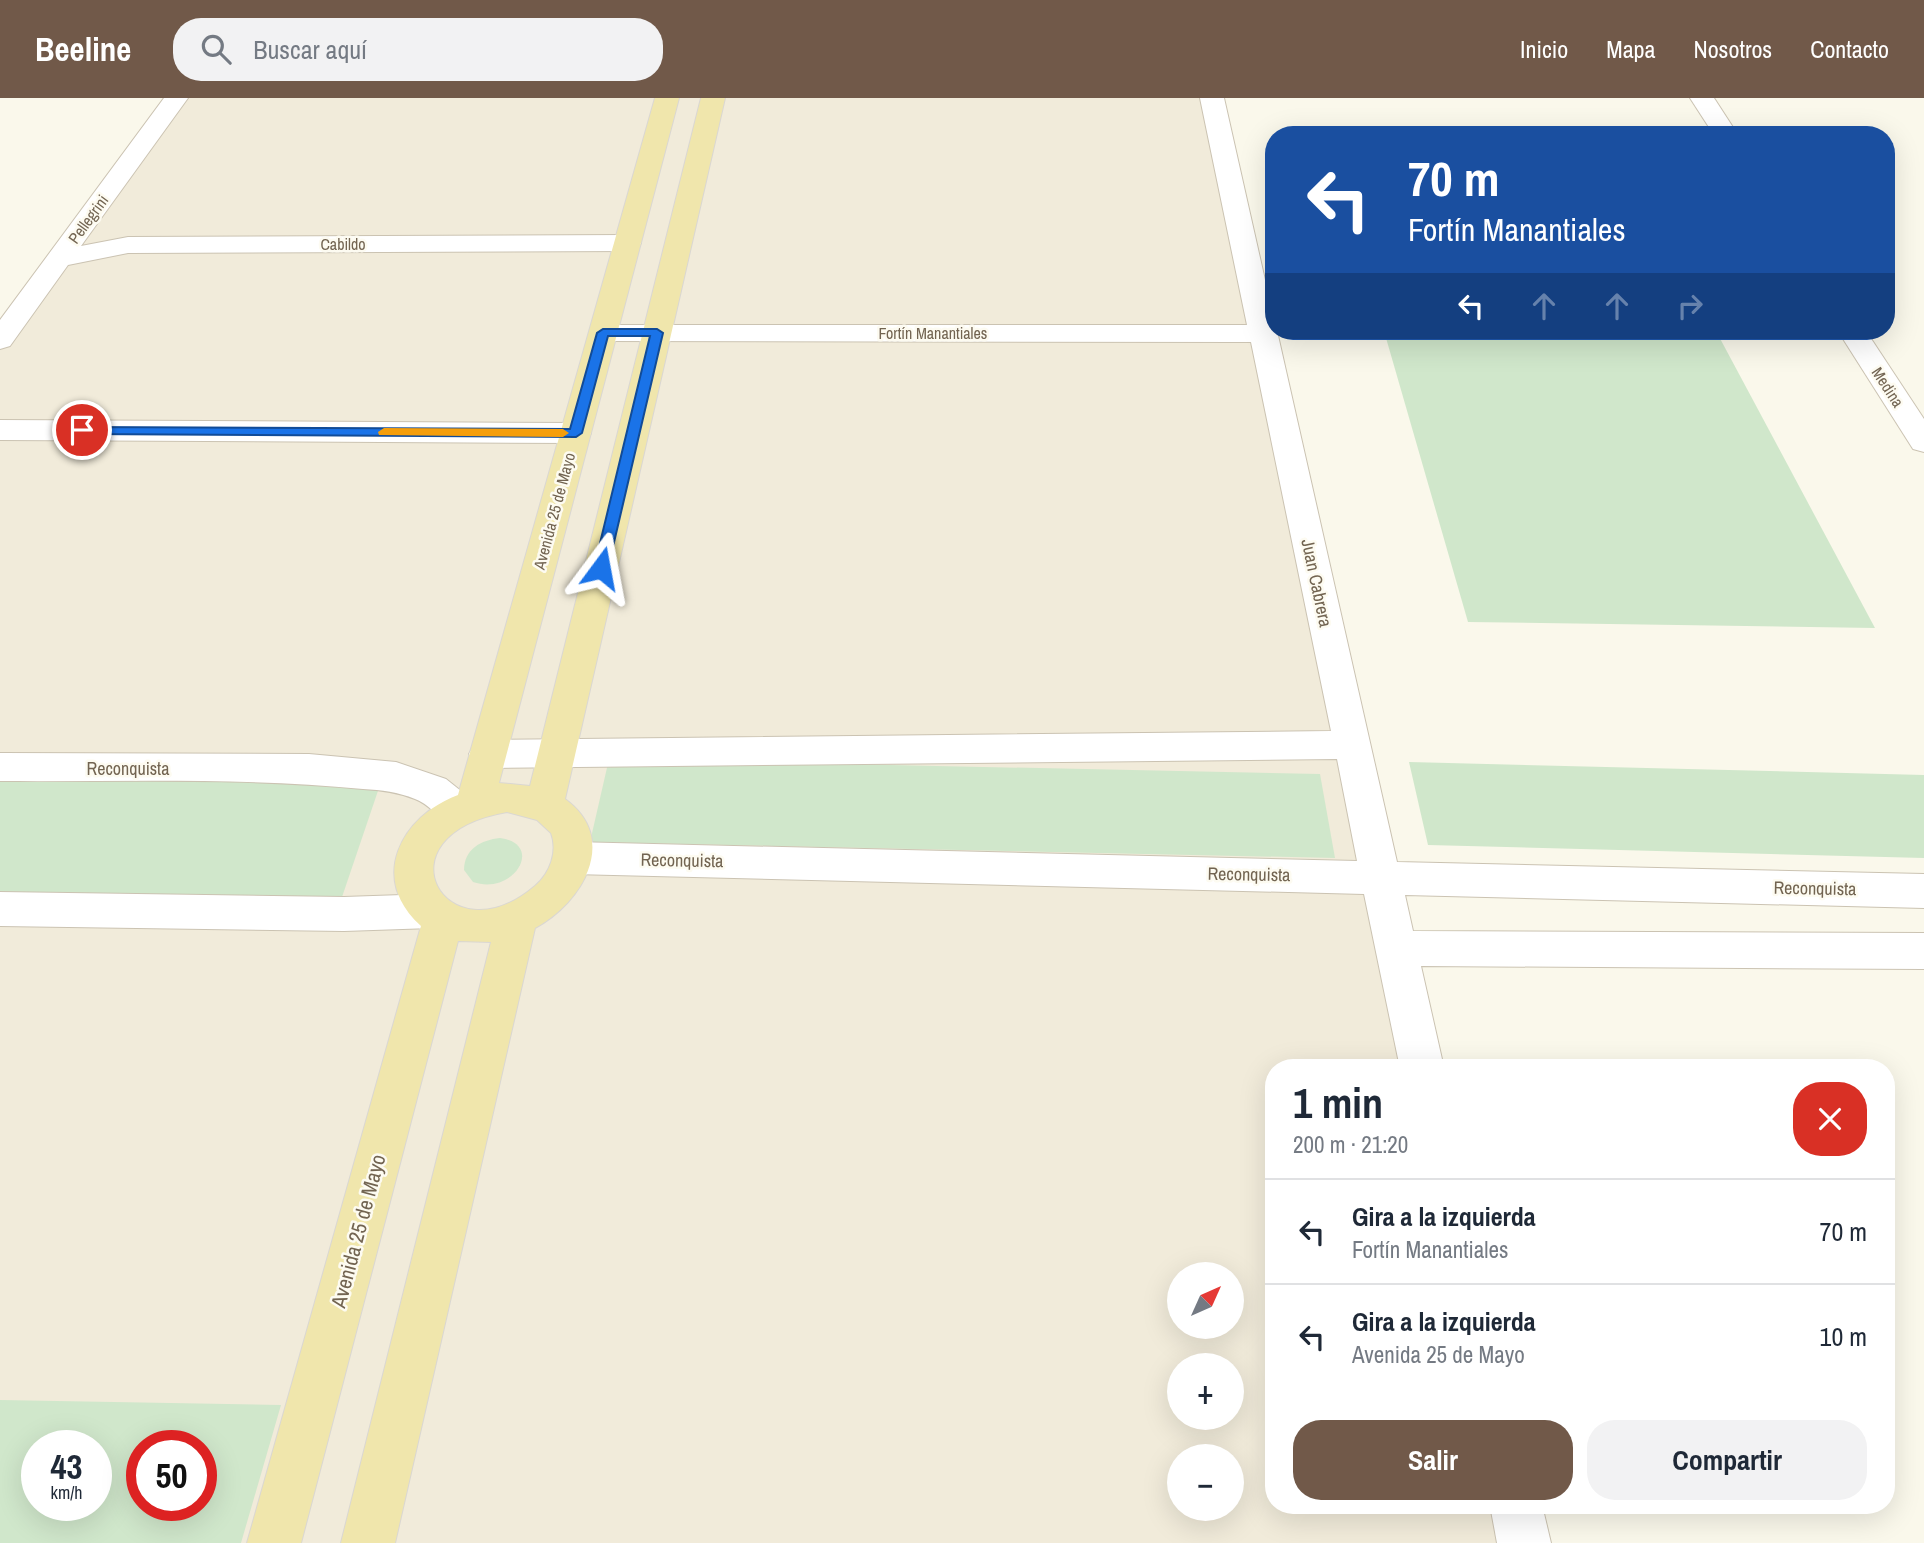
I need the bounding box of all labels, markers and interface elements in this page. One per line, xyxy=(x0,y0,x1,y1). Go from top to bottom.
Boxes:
search box xyxy=(173,18,663,81)
text: Beeline xyxy=(35,27,131,71)
icon: search xyxy=(197,30,235,68)
text: Buscar aquí xyxy=(253,32,367,67)
text: Inicio xyxy=(1520,33,1568,65)
text: Mapa xyxy=(1606,33,1655,65)
text: Nosotros xyxy=(1693,33,1772,65)
text: Contacto xyxy=(1810,33,1889,65)
text: 70 m xyxy=(1408,145,1500,211)
icon: left xyxy=(1293,154,1384,245)
street label: Pellegrini xyxy=(63,190,113,248)
text: Fortín Manantiales xyxy=(1408,208,1626,251)
street label: Cabildo xyxy=(320,233,366,255)
icon: left xyxy=(1452,287,1490,325)
icon: ahead xyxy=(1525,287,1563,325)
icon: ahead xyxy=(1598,287,1636,325)
icon: right xyxy=(1671,287,1709,325)
street label: Fortín Manantiales xyxy=(879,322,987,344)
street label: Medina xyxy=(1867,363,1910,412)
pin xyxy=(52,400,112,460)
icon: arrive xyxy=(63,411,101,449)
street label: Avenida 25 de Mayo xyxy=(528,450,580,573)
position arrow xyxy=(564,531,638,605)
street label: Juan Cabrera xyxy=(1295,537,1339,629)
street label: Reconquista xyxy=(87,756,169,781)
street label: Reconquista xyxy=(640,847,724,873)
street label: Reconquista xyxy=(1207,861,1291,887)
street label: Reconquista xyxy=(1773,875,1857,901)
text: 1 min xyxy=(1293,1075,1383,1131)
button: close xyxy=(1793,1082,1867,1156)
text: 200 m · 21:20 xyxy=(1293,1129,1408,1160)
street label: Avenida 25 de Mayo xyxy=(323,1151,392,1312)
text: Gira a la izquierda xyxy=(1352,1199,1536,1234)
icon: left xyxy=(1293,1213,1331,1251)
text: 70 m xyxy=(1820,1214,1867,1249)
text: Fortín Manantiales xyxy=(1352,1234,1508,1265)
north arrow xyxy=(1167,1262,1244,1339)
map controls xyxy=(1167,1262,1244,1521)
text: Gira a la izquierda xyxy=(1352,1304,1536,1339)
icon: left xyxy=(1293,1318,1331,1356)
text: 10 m xyxy=(1820,1319,1867,1354)
text: Avenida 25 de Mayo xyxy=(1352,1339,1525,1370)
button: + xyxy=(1167,1353,1244,1430)
button: Salir xyxy=(1293,1420,1573,1500)
button: Compartir xyxy=(1587,1420,1867,1500)
speed limit sign: 50 xyxy=(126,1430,217,1521)
text: 43 xyxy=(51,1443,82,1490)
button: − xyxy=(1167,1444,1244,1521)
text: km/h xyxy=(51,1480,83,1505)

